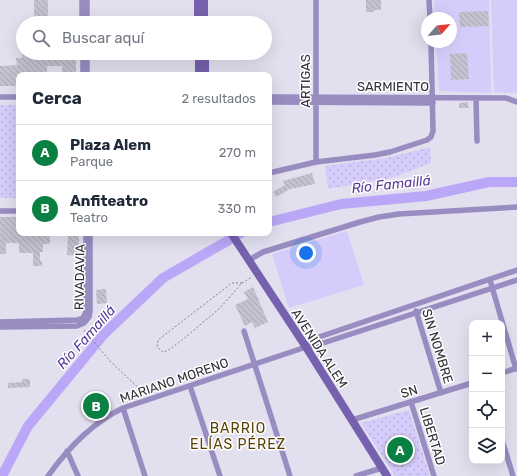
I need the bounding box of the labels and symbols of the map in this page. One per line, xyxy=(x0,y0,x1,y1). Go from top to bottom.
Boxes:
north arrow xyxy=(421,12,457,48)
street label: ARTIGAS xyxy=(298,54,313,108)
street label: SARMIENTO xyxy=(357,79,429,94)
water label: Río Famaillá xyxy=(351,172,432,197)
street label: RIVADAVIA xyxy=(71,243,88,310)
your location xyxy=(296,243,316,263)
water label: Río Famaillá xyxy=(53,302,119,373)
street label: AVENIDA ALEM xyxy=(288,306,351,391)
street label: SIN NOMBRE xyxy=(419,307,456,385)
street label: MARIANO MORENO xyxy=(118,355,231,406)
street label: SN xyxy=(399,382,420,401)
pin: B xyxy=(83,391,109,421)
street label: LIBERTAD xyxy=(417,405,448,467)
district label: BARRIO ELÍAS PÉREZ xyxy=(190,420,286,453)
pin: A xyxy=(387,435,413,465)

